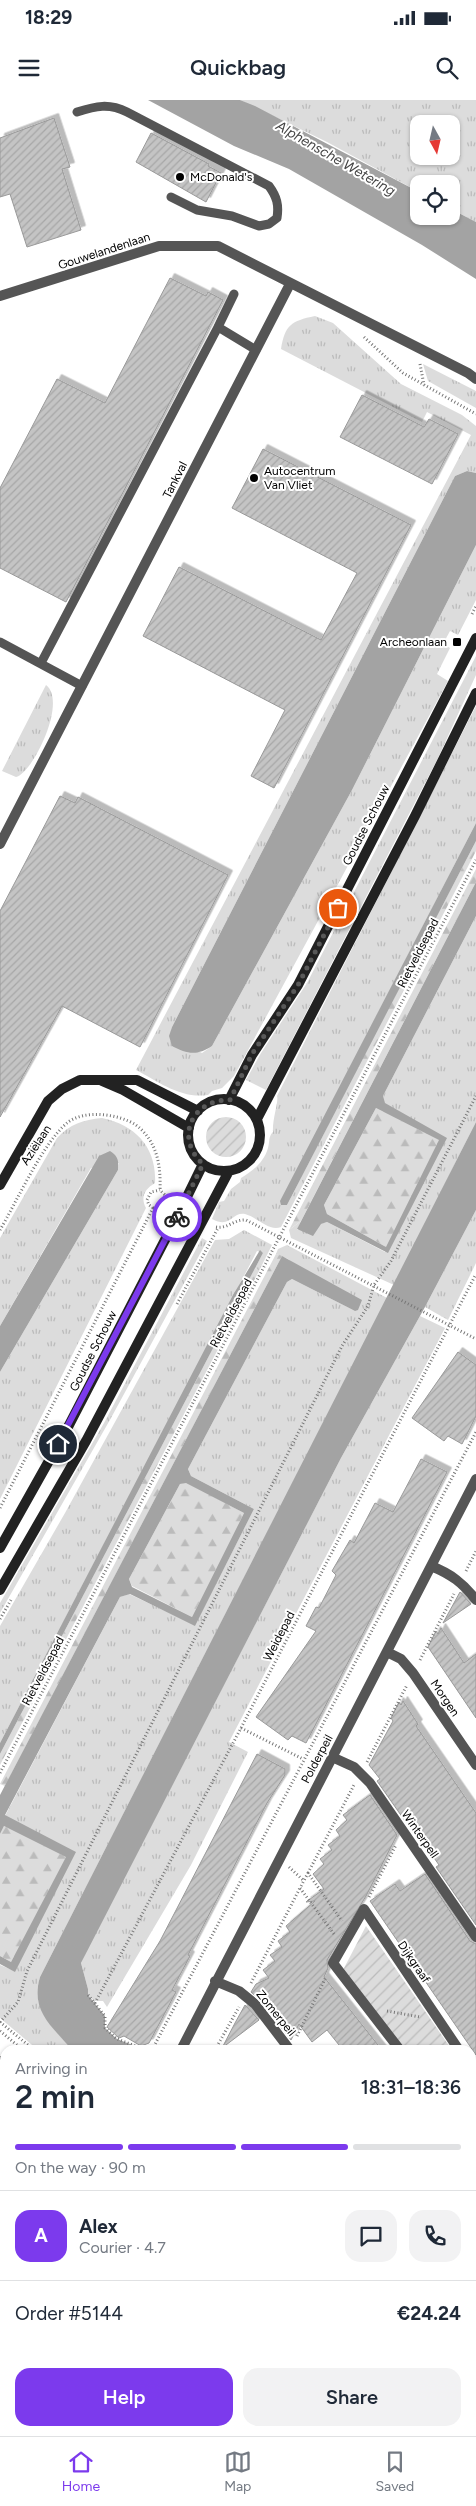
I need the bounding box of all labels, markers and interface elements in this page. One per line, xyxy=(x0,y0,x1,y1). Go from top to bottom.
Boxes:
text: 18:29 xyxy=(25,6,72,29)
icon: menu xyxy=(15,54,43,82)
text: Quickbag xyxy=(190,54,286,81)
icon: search xyxy=(433,54,461,82)
north arrow xyxy=(410,115,460,165)
map controls xyxy=(410,115,460,225)
water label: Alphensche Wetering xyxy=(272,117,398,200)
place label: McDonald's xyxy=(190,170,253,184)
marker: McDonald's xyxy=(174,171,186,183)
button: locate xyxy=(410,175,460,225)
street label: Gouwelandenlaan xyxy=(56,229,152,272)
street label: Tankval xyxy=(160,459,190,501)
place label: Autocentrum Van Vliet xyxy=(264,464,336,492)
marker: Autocentrum Van Vliet xyxy=(248,472,260,484)
place label: Archeonlaan xyxy=(380,635,447,649)
marker: Archeonlaan xyxy=(451,636,463,648)
street label: Goudse Schouw xyxy=(340,782,393,868)
pin xyxy=(317,887,359,929)
icon: bag xyxy=(324,894,352,922)
street label: Rietveldsepad xyxy=(394,916,442,990)
street label: Aziëlaan xyxy=(18,1122,54,1168)
courier xyxy=(152,1192,202,1242)
icon: bike xyxy=(163,1203,191,1231)
street label: Rietveldsepad xyxy=(207,1276,255,1350)
street label: Goudse Schouw xyxy=(67,1308,120,1394)
pin xyxy=(37,1423,79,1465)
icon: home xyxy=(44,1430,72,1458)
street label: Weidepad xyxy=(260,1609,298,1663)
street label: Rietveldsepad xyxy=(19,1634,67,1708)
street label: Morgen xyxy=(428,1677,463,1719)
street label: Polderpeil xyxy=(298,1732,336,1786)
street label: Winterpell xyxy=(398,1807,442,1861)
street label: Dijkgraaf xyxy=(395,1938,433,1986)
street label: Zomerpeil xyxy=(253,1987,299,2039)
text: Arriving in xyxy=(15,2059,87,2078)
text: 18:31–18:36 xyxy=(361,2076,461,2099)
text: 2 min xyxy=(15,2078,95,2116)
text: On the way · 90 m xyxy=(15,2158,146,2177)
button: chat xyxy=(345,2210,397,2262)
button: phone xyxy=(409,2210,461,2262)
text: Alex xyxy=(79,2215,118,2238)
text: A xyxy=(34,2224,48,2247)
text: Courier · 4.7 xyxy=(79,2238,166,2257)
text: Order #5144 xyxy=(15,2302,123,2325)
text: €24.24 xyxy=(397,2302,461,2325)
button: Help xyxy=(15,2368,233,2426)
button: Share xyxy=(243,2368,461,2426)
tab: Home xyxy=(62,2448,100,2495)
tab: Map xyxy=(224,2448,252,2495)
tab: Saved xyxy=(376,2448,414,2495)

